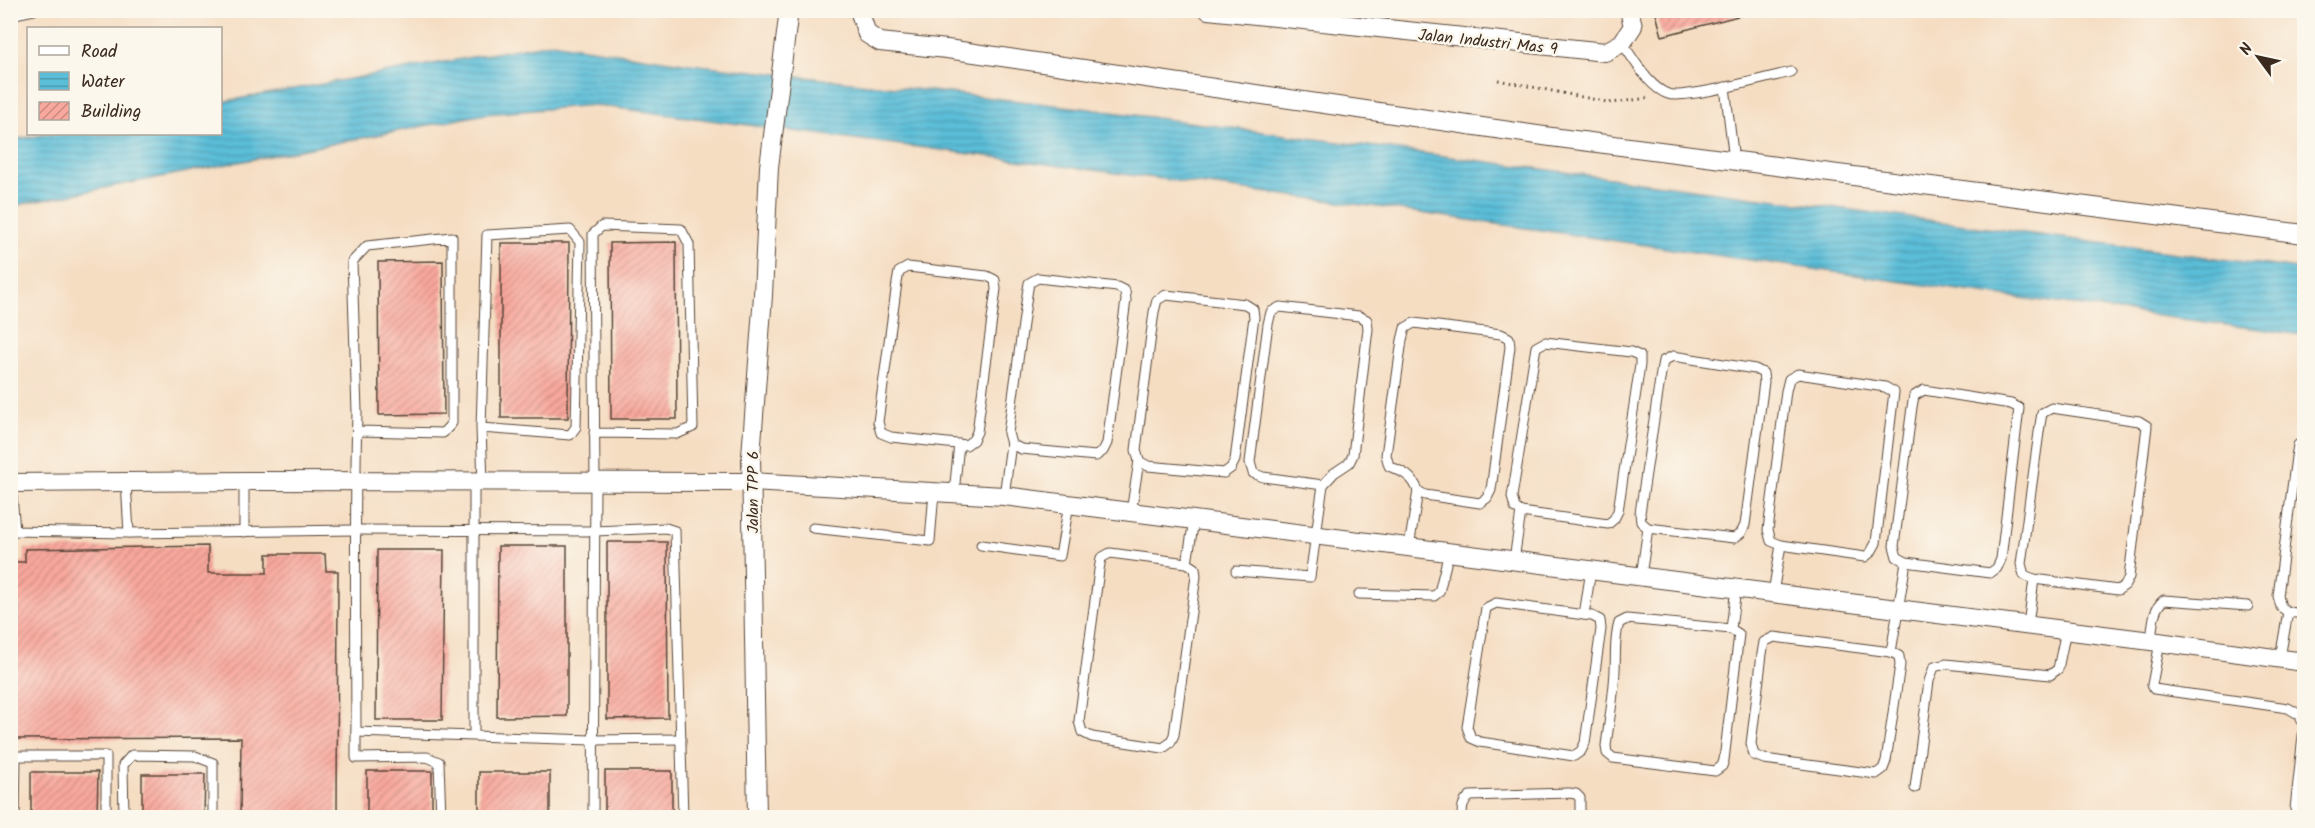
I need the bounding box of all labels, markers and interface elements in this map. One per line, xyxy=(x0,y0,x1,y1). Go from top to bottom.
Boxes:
street label: Jalan Industri Mas 9 xyxy=(1417,23,1559,62)
legend xyxy=(27,27,222,135)
north arrow xyxy=(2228,27,2288,87)
text: Road xyxy=(81,38,118,67)
text: N xyxy=(2233,39,2260,61)
text: Water xyxy=(81,68,126,97)
text: Building xyxy=(81,98,141,127)
street label: Jalan TPP 6 xyxy=(741,451,766,533)

